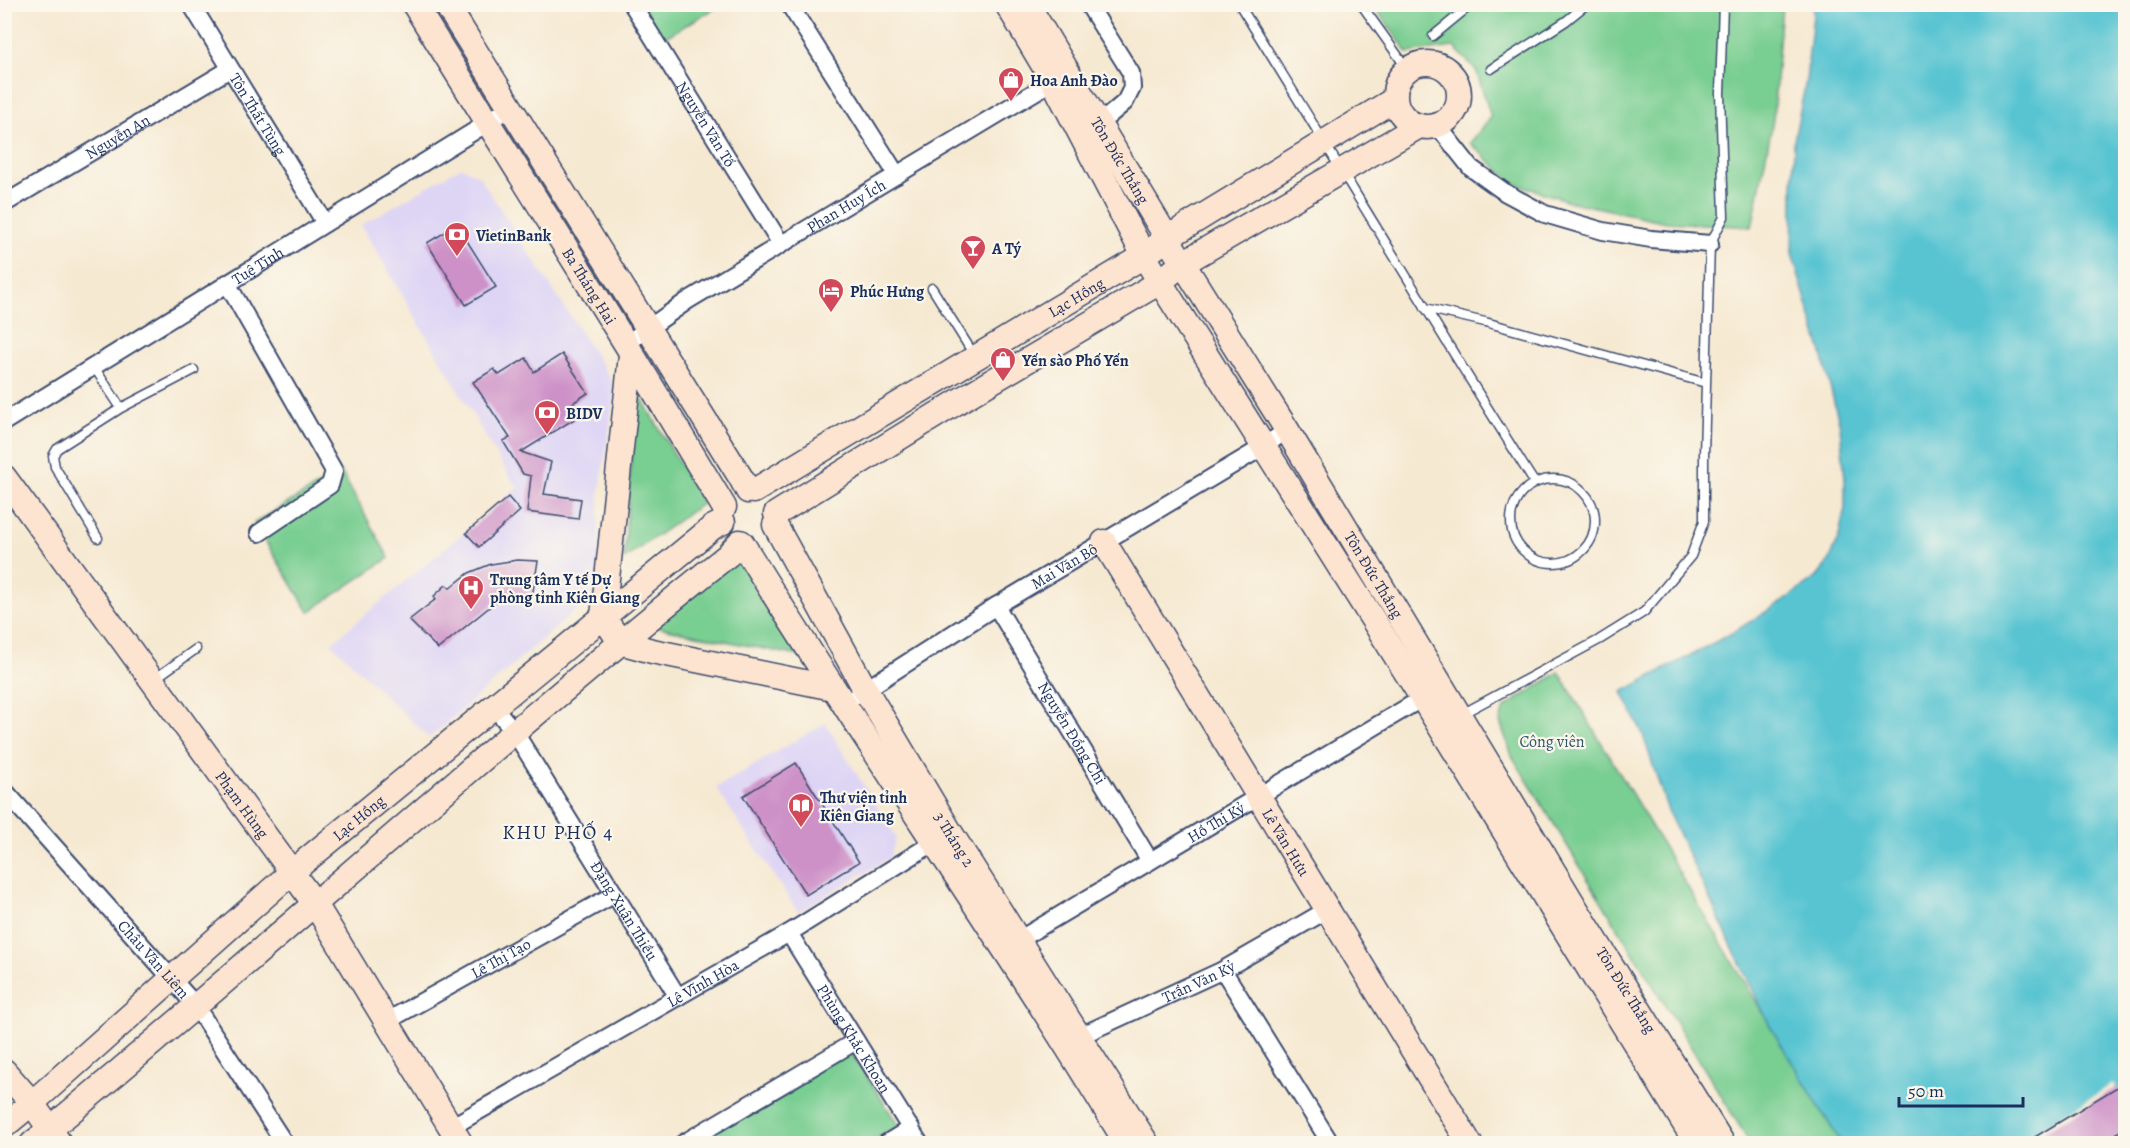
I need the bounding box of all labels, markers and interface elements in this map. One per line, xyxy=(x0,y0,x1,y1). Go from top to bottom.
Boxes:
shop icon: Hoa Anh Đào xyxy=(996,65,1026,103)
street label: Tôn Thất Tùng xyxy=(224,69,291,160)
place label: Hoa Anh Đào xyxy=(1030,70,1118,92)
street label: Nguyễn Văn Tố xyxy=(670,77,741,172)
street label: Nguyễn An xyxy=(81,109,154,165)
street label: Tôn Đức Thắng xyxy=(1085,113,1154,208)
street label: Phan Huy Ích xyxy=(803,174,890,239)
bank icon: VietinBank xyxy=(442,220,472,258)
place label: VietinBank xyxy=(475,225,552,247)
bar icon: A Tý xyxy=(958,233,988,271)
place label: A Tý xyxy=(991,238,1022,260)
street label: Tuệ Tĩnh xyxy=(228,241,289,291)
street label: Ba Tháng Hai xyxy=(556,243,621,329)
street label: Lạc Hồng xyxy=(1044,272,1109,323)
hotel icon: Phúc Hưng xyxy=(816,276,846,314)
place label: Phúc Hưng xyxy=(850,281,925,303)
shop icon: Yến sào Phố Yến xyxy=(988,345,1018,383)
place label: Yến sào Phố Yến xyxy=(1021,350,1129,372)
bank icon: BIDV xyxy=(532,398,562,436)
place label: BIDV xyxy=(566,403,603,425)
street label: Tôn Đức Thắng xyxy=(1339,527,1408,623)
street label: Mai Văn Bộ xyxy=(1027,538,1102,595)
place label: Trung tâm Y tế Dự phòng tỉnh Kiên Giang xyxy=(490,569,641,609)
hospital icon: Trung tâm Y tế Dự phòng tỉnh Kiên Giang xyxy=(456,573,486,611)
street label: Nguyễn Đổng Chi xyxy=(1032,678,1111,789)
park label: Công viên xyxy=(1519,731,1585,753)
street label: Phạm Hùng xyxy=(210,767,274,843)
place label: Thư viện tỉnh Kiên Giang xyxy=(820,787,907,827)
street label: Lạc Hồng xyxy=(328,790,390,846)
library icon: Thư viện tỉnh Kiên Giang xyxy=(786,791,816,829)
street label: Hồ Thị Kỷ xyxy=(1183,797,1250,848)
street label: Lê Văn Hưu xyxy=(1256,804,1315,881)
street label: 3 Tháng 2 xyxy=(929,808,979,872)
district label: KHU PHỐ 4 xyxy=(502,819,614,846)
street label: Đặng Xuân Thiều xyxy=(585,857,663,965)
street label: Châu Văn Liêm xyxy=(112,915,194,1004)
street label: Lê Thị Tạo xyxy=(467,933,535,984)
street label: Tôn Đức Thắng xyxy=(1591,943,1661,1038)
street label: Lê Vĩnh Hòa xyxy=(663,954,744,1013)
street label: Trần Văn Kỷ xyxy=(1158,955,1240,1009)
street label: Phùng Khắc Khoan xyxy=(811,980,896,1098)
scale bar xyxy=(1899,1070,2024,1108)
text: 50 m xyxy=(1908,1079,1944,1103)

